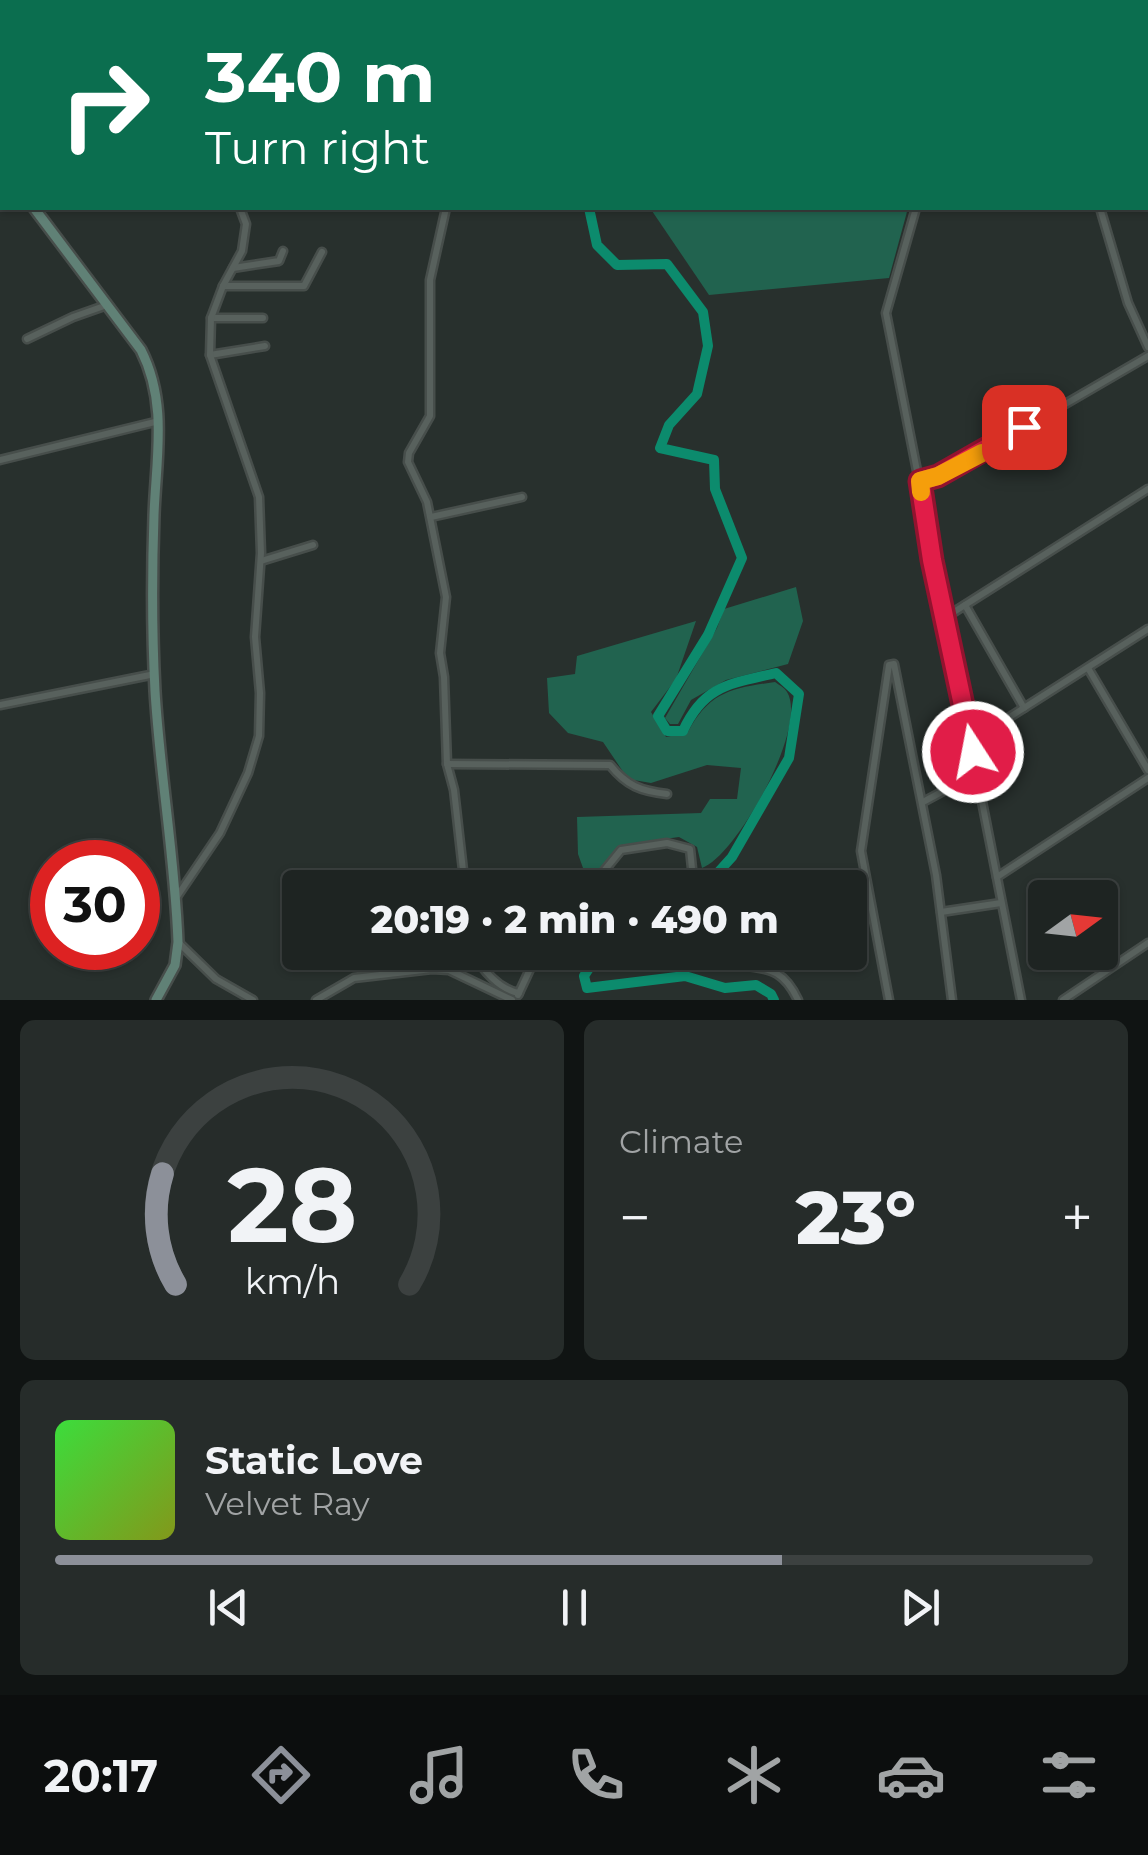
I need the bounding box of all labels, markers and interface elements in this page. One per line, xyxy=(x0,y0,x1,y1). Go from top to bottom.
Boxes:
text: 340 m xyxy=(205,34,435,120)
icon: right xyxy=(40,40,170,170)
text: Turn right xyxy=(205,120,430,175)
pin xyxy=(982,385,1067,470)
icon: arrive xyxy=(997,400,1052,455)
position arrow xyxy=(921,700,1025,804)
speed limit sign: 30 xyxy=(30,840,160,970)
north arrow xyxy=(1028,880,1118,970)
map controls xyxy=(1028,880,1118,970)
text: 20:19 · 2 min · 490 m xyxy=(370,896,779,943)
text: Climate xyxy=(619,1122,743,1161)
text: 28 xyxy=(227,1141,357,1268)
text: 23° xyxy=(796,1171,916,1263)
text: − xyxy=(619,1184,651,1251)
text: + xyxy=(1061,1184,1093,1251)
text: km/h xyxy=(244,1259,340,1303)
text: Static Love xyxy=(205,1437,423,1484)
text: Velvet Ray xyxy=(205,1484,370,1523)
icon: previous xyxy=(201,1580,256,1635)
icon: pause xyxy=(547,1580,602,1635)
icon: next xyxy=(893,1580,948,1635)
icon: directions xyxy=(246,1740,316,1810)
icon: music xyxy=(404,1740,474,1810)
icon: phone xyxy=(561,1740,631,1810)
icon: climate xyxy=(719,1740,789,1810)
icon: car xyxy=(876,1740,946,1810)
icon: filters xyxy=(1034,1740,1104,1810)
text: 20:17 xyxy=(44,1748,158,1803)

